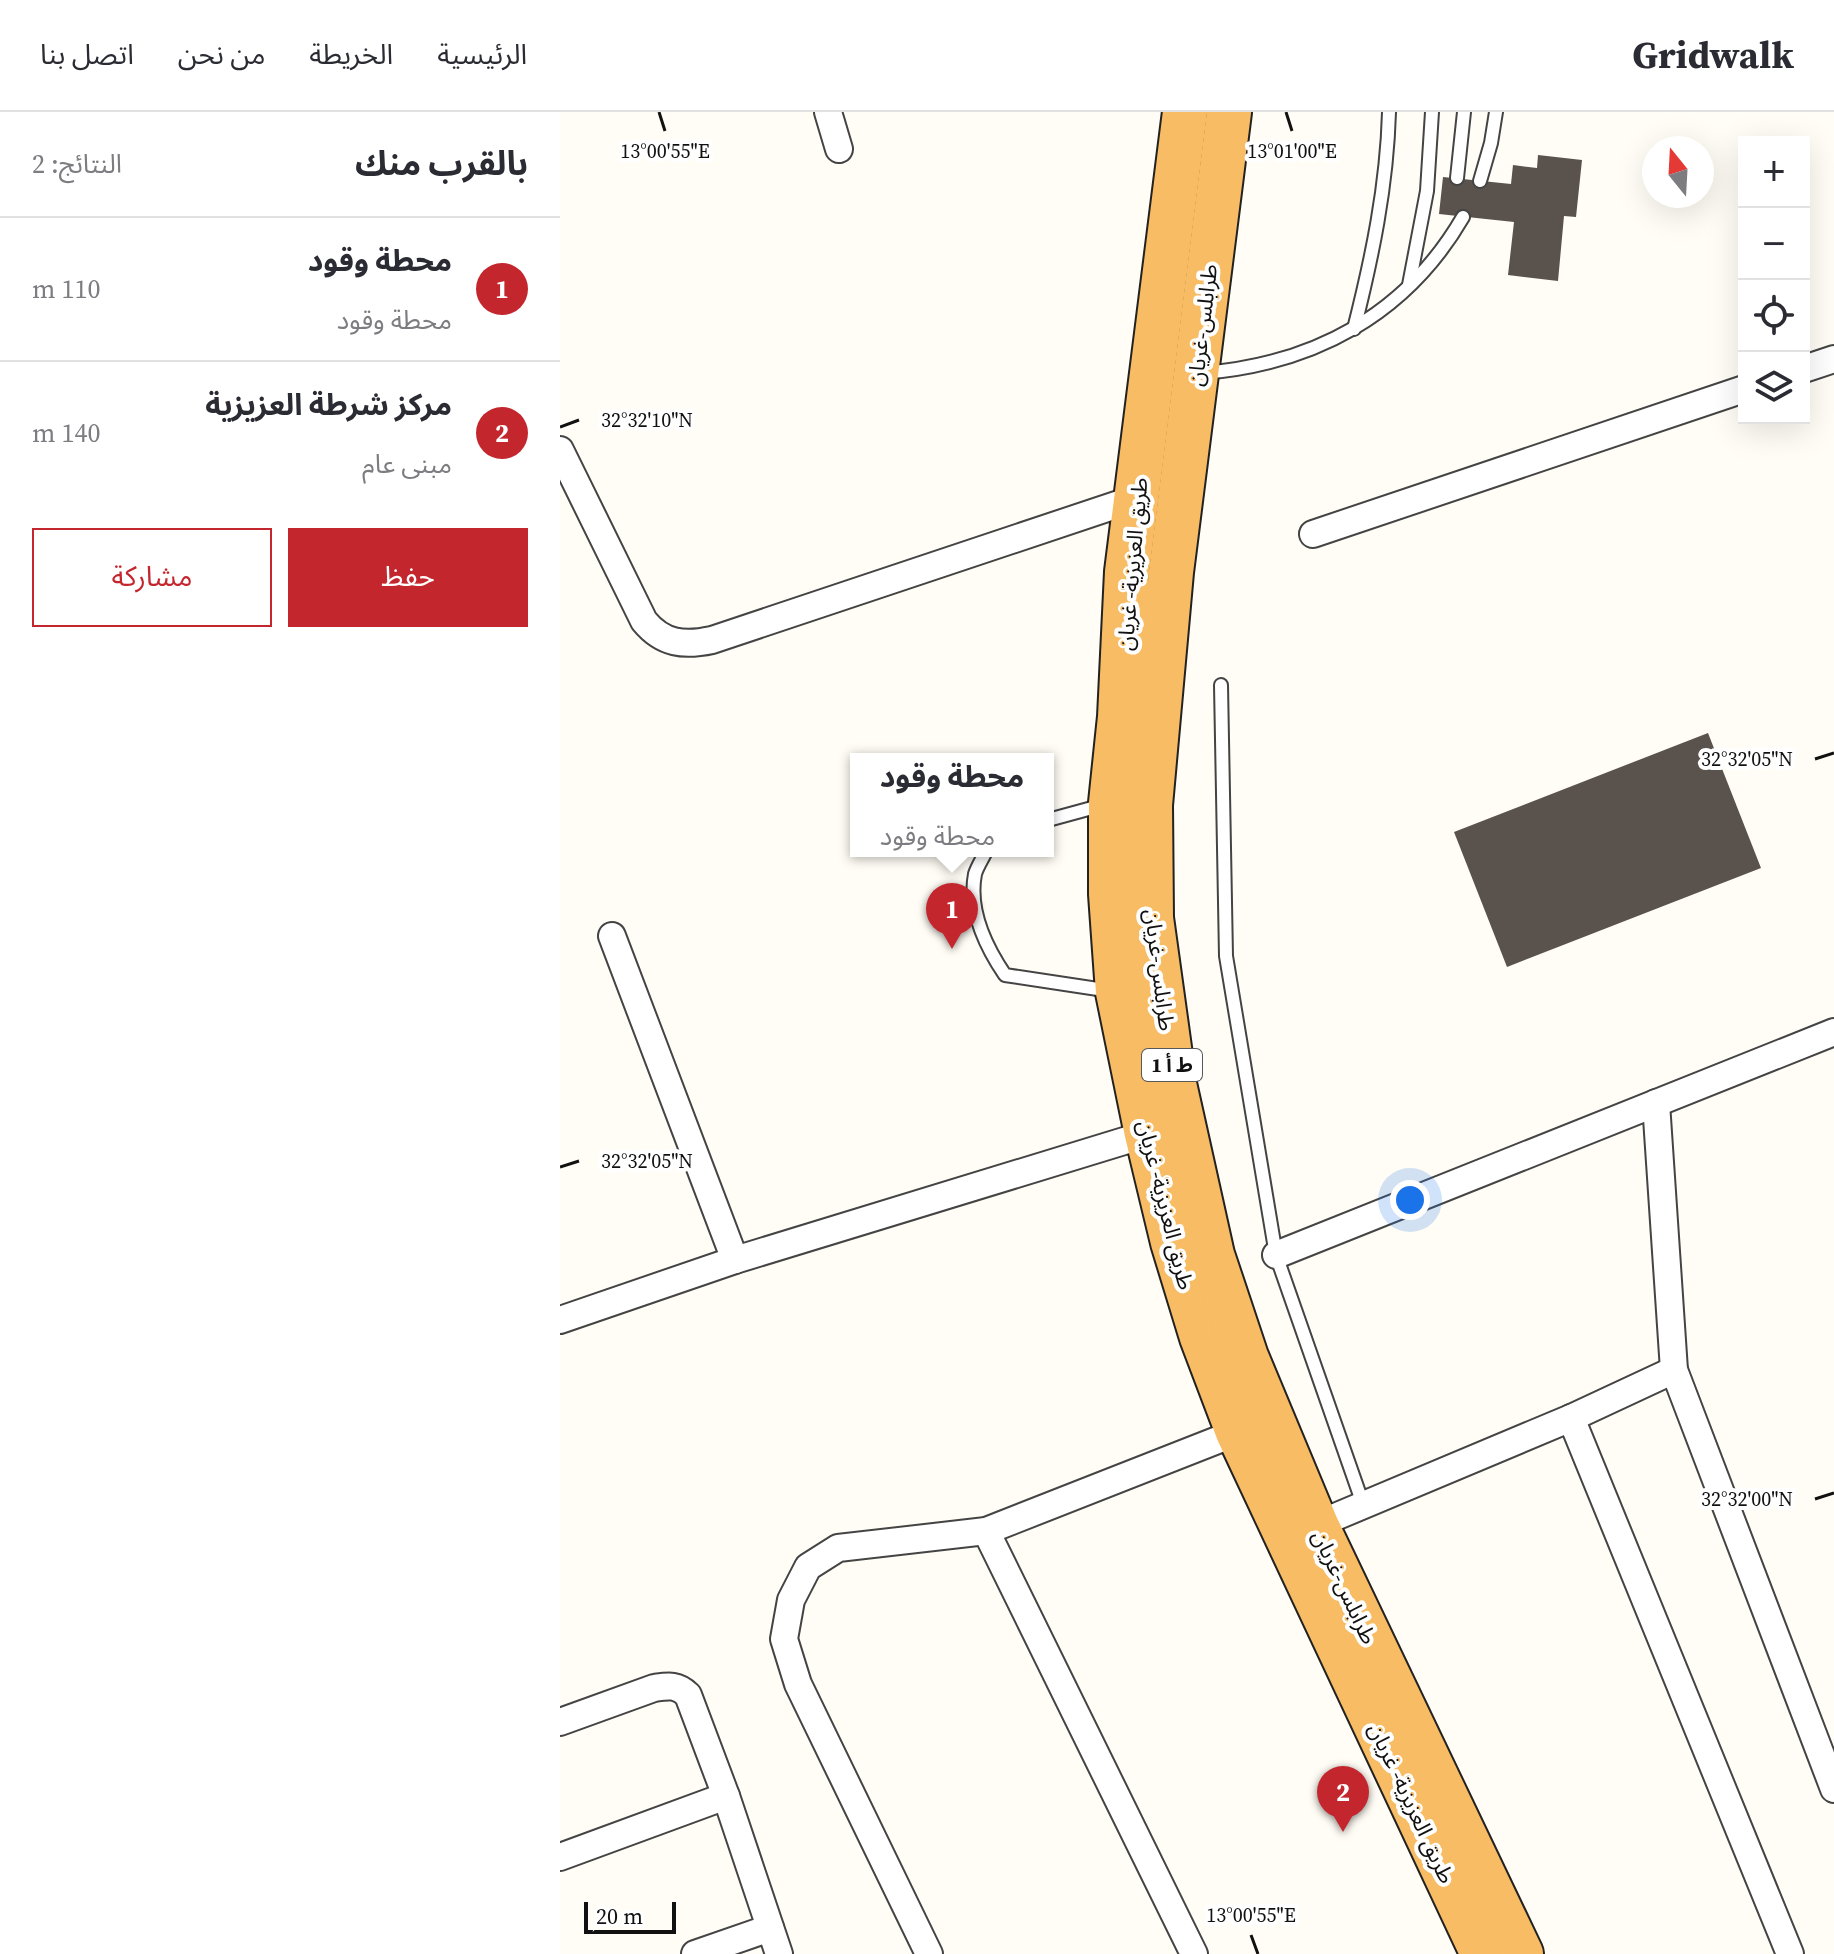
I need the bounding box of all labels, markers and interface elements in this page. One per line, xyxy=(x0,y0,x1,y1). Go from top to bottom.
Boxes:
text: Gridwalk xyxy=(1632,29,1794,81)
text: اتصل بنا xyxy=(40,35,134,73)
text: من نحن xyxy=(178,35,265,73)
text: الخريطة xyxy=(309,35,393,73)
text: الرئيسية xyxy=(437,35,527,73)
north arrow xyxy=(1642,136,1714,208)
map controls xyxy=(1738,136,1810,424)
button: + xyxy=(1738,136,1810,208)
text: 13°00'55"E xyxy=(620,137,710,165)
text: 13°01'00"E xyxy=(1247,137,1337,165)
text: بالقرب منك xyxy=(355,140,528,186)
text: النتائج: 2 xyxy=(32,146,122,182)
button: − xyxy=(1738,208,1810,280)
text: محطة وقود xyxy=(308,240,452,281)
street label: طرابلس-غريان xyxy=(1180,262,1224,388)
text: 110 m xyxy=(32,271,101,307)
text: 1 xyxy=(495,271,509,307)
button: locate xyxy=(1738,280,1810,352)
text: محطة وقود xyxy=(337,302,452,338)
button: layers xyxy=(1738,352,1810,424)
text: مركز شرطة العزيزية xyxy=(205,384,452,425)
text: 32°32'10"N xyxy=(601,406,693,434)
text: 140 m xyxy=(32,415,101,451)
text: 2 xyxy=(495,415,509,451)
text: مبنى عام xyxy=(362,446,452,482)
street label: طريق العزيزية- غريان xyxy=(1109,476,1155,652)
button: مشاركة xyxy=(32,528,272,627)
button: حفظ xyxy=(288,528,528,627)
text: 32°32'05"N xyxy=(1701,745,1793,773)
popup xyxy=(850,753,1054,857)
text: محطة وقود xyxy=(880,756,1024,797)
text: محطة وقود xyxy=(880,818,995,854)
pin: 1 xyxy=(926,883,978,949)
street label: طرابلس-غريان xyxy=(1138,907,1182,1033)
road number: ط أ 1 xyxy=(1142,1049,1202,1081)
street label: طريق العزيزية- غريان xyxy=(1130,1117,1202,1293)
text: 32°32'05"N xyxy=(601,1147,693,1175)
your location xyxy=(1390,1180,1430,1220)
text: 32°32'00"N xyxy=(1701,1485,1793,1513)
street label: طرابلس-غريان xyxy=(1305,1525,1385,1649)
street label: طريق العزيزية- غريان xyxy=(1362,1718,1462,1888)
pin: 2 xyxy=(1317,1766,1369,1832)
scale bar xyxy=(584,1898,676,1934)
text: 20 m xyxy=(596,1901,643,1931)
text: 13°00'55"E xyxy=(1206,1901,1296,1929)

